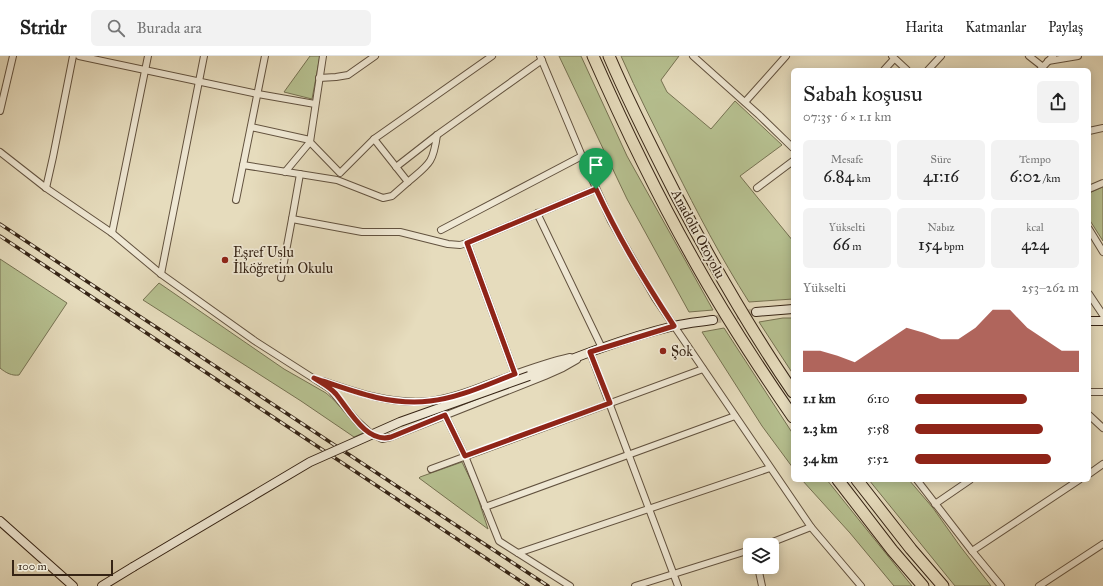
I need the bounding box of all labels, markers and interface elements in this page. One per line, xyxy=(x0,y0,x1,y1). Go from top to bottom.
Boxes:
search box xyxy=(91,10,371,46)
text: Stridr xyxy=(20,16,67,39)
icon: search xyxy=(105,17,127,39)
text: Burada ara xyxy=(137,19,202,37)
text: Harita xyxy=(905,19,943,36)
text: Katmanlar xyxy=(965,19,1026,36)
text: Paylaş xyxy=(1048,19,1083,36)
text: Sabah koşusu xyxy=(803,80,923,107)
button: share xyxy=(1037,81,1079,123)
text: 07:35 · 6 × 1.1 km xyxy=(803,109,891,125)
pin xyxy=(579,148,613,189)
text: Mesafe xyxy=(831,153,863,166)
text: Süre xyxy=(931,153,951,166)
text: Tempo xyxy=(1019,153,1051,166)
icon: arrive xyxy=(585,154,607,176)
text: 6.84 xyxy=(823,166,854,187)
text: 41:16 xyxy=(923,166,959,187)
text: 6:02 xyxy=(1010,166,1041,187)
text: km xyxy=(854,172,871,185)
text: /km xyxy=(1041,172,1060,185)
street label: Anadolu Otoyolu xyxy=(667,186,729,282)
text: Yükselti xyxy=(829,221,865,234)
text: Nabız xyxy=(927,221,955,234)
text: kcal xyxy=(1026,221,1044,234)
text: 66 xyxy=(832,234,850,255)
text: 154 xyxy=(918,234,942,255)
text: 424 xyxy=(1021,234,1049,255)
text: m xyxy=(850,240,862,253)
text: bpm xyxy=(942,240,964,253)
place label: Eşref Uslu İlköğretim Okulu xyxy=(233,244,334,277)
marker: Eşref Uslu İlköğretim Okulu xyxy=(220,255,230,265)
text: Yükselti xyxy=(803,280,846,296)
text: 253–262 m xyxy=(1021,280,1079,296)
place label: Şok xyxy=(671,343,693,360)
marker: Şok xyxy=(658,346,668,356)
text: 1.1 km xyxy=(803,391,836,407)
text: 6:10 xyxy=(867,391,890,407)
text: 2.3 km xyxy=(803,421,837,437)
text: 5:58 xyxy=(867,421,889,437)
text: 3.4 km xyxy=(803,451,838,467)
text: 5:52 xyxy=(867,451,889,467)
map controls xyxy=(743,538,779,574)
button: layers xyxy=(743,538,779,574)
scale bar xyxy=(12,558,113,577)
text: 100 m xyxy=(18,560,47,573)

